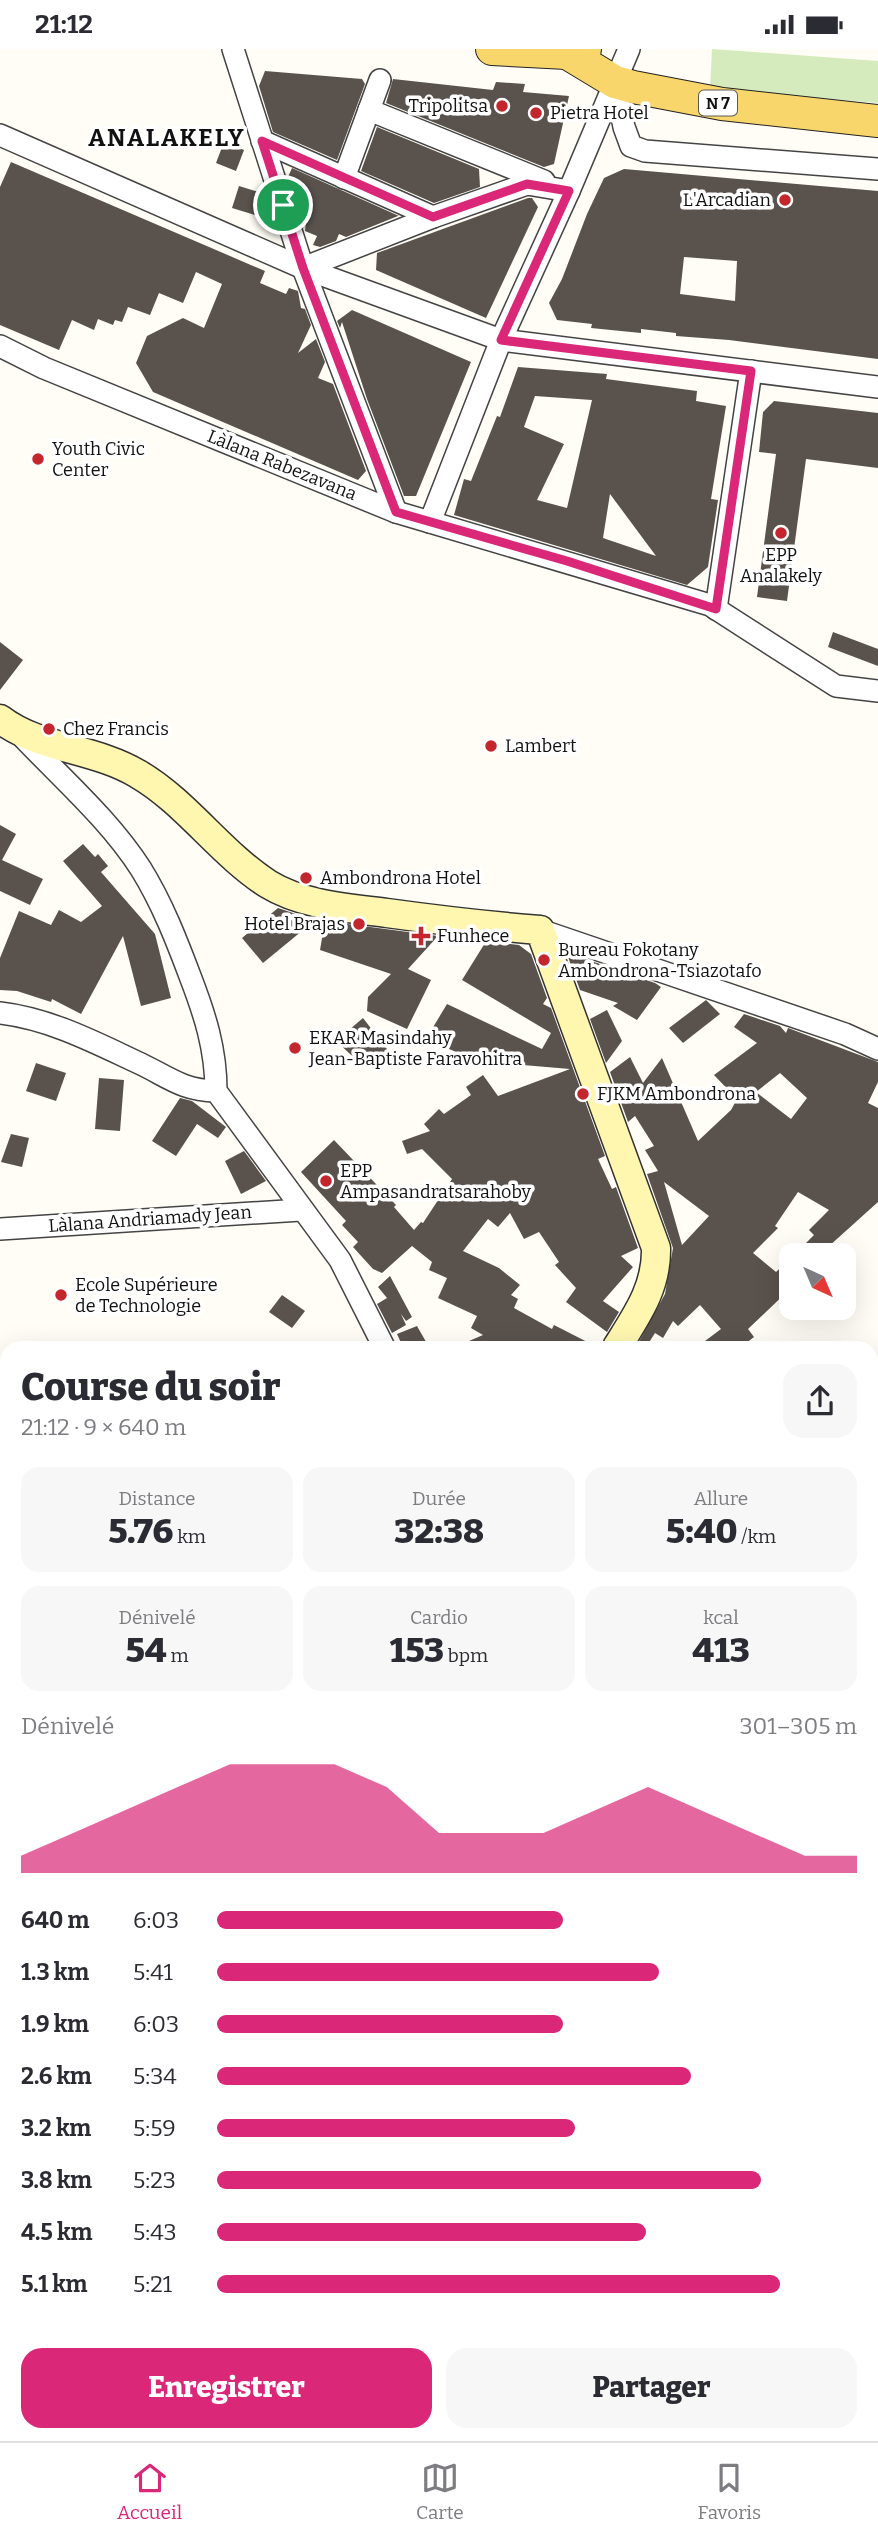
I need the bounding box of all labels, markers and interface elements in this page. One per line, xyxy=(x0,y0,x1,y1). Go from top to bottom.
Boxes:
text: 21:12 xyxy=(35,9,93,40)
road number: N 7 xyxy=(699,91,737,115)
place label: Tripolitsa xyxy=(408,95,488,117)
marker: Tripolitsa xyxy=(494,98,510,114)
place label: Pietra Hotel xyxy=(550,102,649,124)
marker: Pietra Hotel xyxy=(528,105,544,121)
district label: ANALAKELY xyxy=(88,124,246,152)
pin xyxy=(253,175,313,235)
icon: arrive xyxy=(264,186,302,224)
place label: L'Arcadian xyxy=(683,189,772,211)
marker: L'Arcadian xyxy=(777,192,793,208)
street label: Làlana Rabezavana xyxy=(204,425,360,505)
place label: Youth Civic Center xyxy=(52,438,145,481)
marker: Youth Civic Center xyxy=(30,451,46,467)
marker: EPP Analakely xyxy=(773,525,789,541)
place label: EPP Analakely xyxy=(740,544,823,587)
place label: Chez Francis xyxy=(63,718,169,740)
marker: Chez Francis xyxy=(41,721,57,737)
place label: Lambert xyxy=(505,735,577,757)
marker: Lambert xyxy=(483,738,499,754)
place label: Ambondrona Hotel xyxy=(320,867,481,889)
marker: Ambondrona Hotel xyxy=(298,870,314,886)
place label: Hotel Brajas xyxy=(244,913,345,935)
marker: Hotel Brajas xyxy=(351,916,367,932)
place label: Funhece xyxy=(437,925,509,947)
marker: Funhece xyxy=(411,926,431,946)
place label: Bureau Fokotany Ambondrona-Tsiazotafo xyxy=(558,939,762,982)
marker: Bureau Fokotany Ambondrona-Tsiazotafo xyxy=(536,952,552,968)
place label: EKAR Masindahy Jean-Baptiste Faravohitra xyxy=(308,1027,522,1070)
marker: EKAR Masindahy Jean-Baptiste Faravohitra xyxy=(287,1040,303,1056)
place label: FJKM Ambondrona xyxy=(597,1083,756,1105)
marker: FJKM Ambondrona xyxy=(575,1086,591,1102)
place label: EPP Ampasandratsarahoby xyxy=(340,1160,532,1203)
marker: EPP Ampasandratsarahoby xyxy=(318,1173,334,1189)
street label: Làlana Andriamady Jean xyxy=(48,1201,253,1237)
north arrow xyxy=(779,1243,856,1319)
map controls xyxy=(779,1243,856,1320)
place label: Ecole Supérieure de Technologie xyxy=(75,1274,218,1317)
marker: Ecole Supérieure de Technologie xyxy=(53,1287,69,1303)
text: Course du soir xyxy=(21,1364,281,1410)
button: share xyxy=(783,1364,857,1438)
text: 21:12 · 9 × 640 m xyxy=(21,1413,186,1441)
text: Distance xyxy=(119,1487,195,1510)
text: Durée xyxy=(412,1487,466,1510)
text: Allure xyxy=(694,1487,748,1510)
text: 5.76 xyxy=(108,1510,173,1552)
text: 32:38 xyxy=(394,1510,484,1552)
text: 5:40 xyxy=(666,1510,738,1552)
text: km xyxy=(173,1525,206,1548)
text: /km xyxy=(738,1525,776,1548)
text: Dénivelé xyxy=(118,1606,196,1629)
text: Cardio xyxy=(410,1606,468,1629)
text: kcal xyxy=(703,1606,739,1629)
text: 54 xyxy=(125,1629,167,1671)
text: 153 xyxy=(390,1629,444,1671)
text: 413 xyxy=(692,1629,750,1671)
text: m xyxy=(167,1644,189,1667)
text: bpm xyxy=(444,1644,488,1667)
text: Dénivelé xyxy=(21,1712,114,1740)
text: 301–305 m xyxy=(739,1712,857,1740)
text: 640 m xyxy=(21,1906,89,1934)
text: 6:03 xyxy=(133,1906,179,1934)
text: 1.3 km xyxy=(21,1958,89,1986)
text: 5:41 xyxy=(133,1958,173,1986)
text: 1.9 km xyxy=(21,2010,89,2038)
text: 6:03 xyxy=(133,2010,179,2038)
text: 2.6 km xyxy=(21,2062,92,2090)
text: 5:34 xyxy=(133,2062,177,2090)
text: 3.2 km xyxy=(21,2114,91,2142)
text: 5:59 xyxy=(133,2114,176,2142)
text: 3.8 km xyxy=(21,2166,92,2194)
text: 5:23 xyxy=(133,2166,176,2194)
text: 4.5 km xyxy=(21,2218,92,2246)
text: 5:43 xyxy=(133,2218,177,2246)
text: 5.1 km xyxy=(21,2270,88,2298)
text: 5:21 xyxy=(133,2270,172,2298)
button: Enregistrer xyxy=(21,2348,432,2428)
button: Partager xyxy=(446,2348,857,2428)
tab: Accueil xyxy=(117,2459,182,2524)
tab: Carte xyxy=(416,2459,464,2524)
tab: Favoris xyxy=(698,2459,761,2524)

